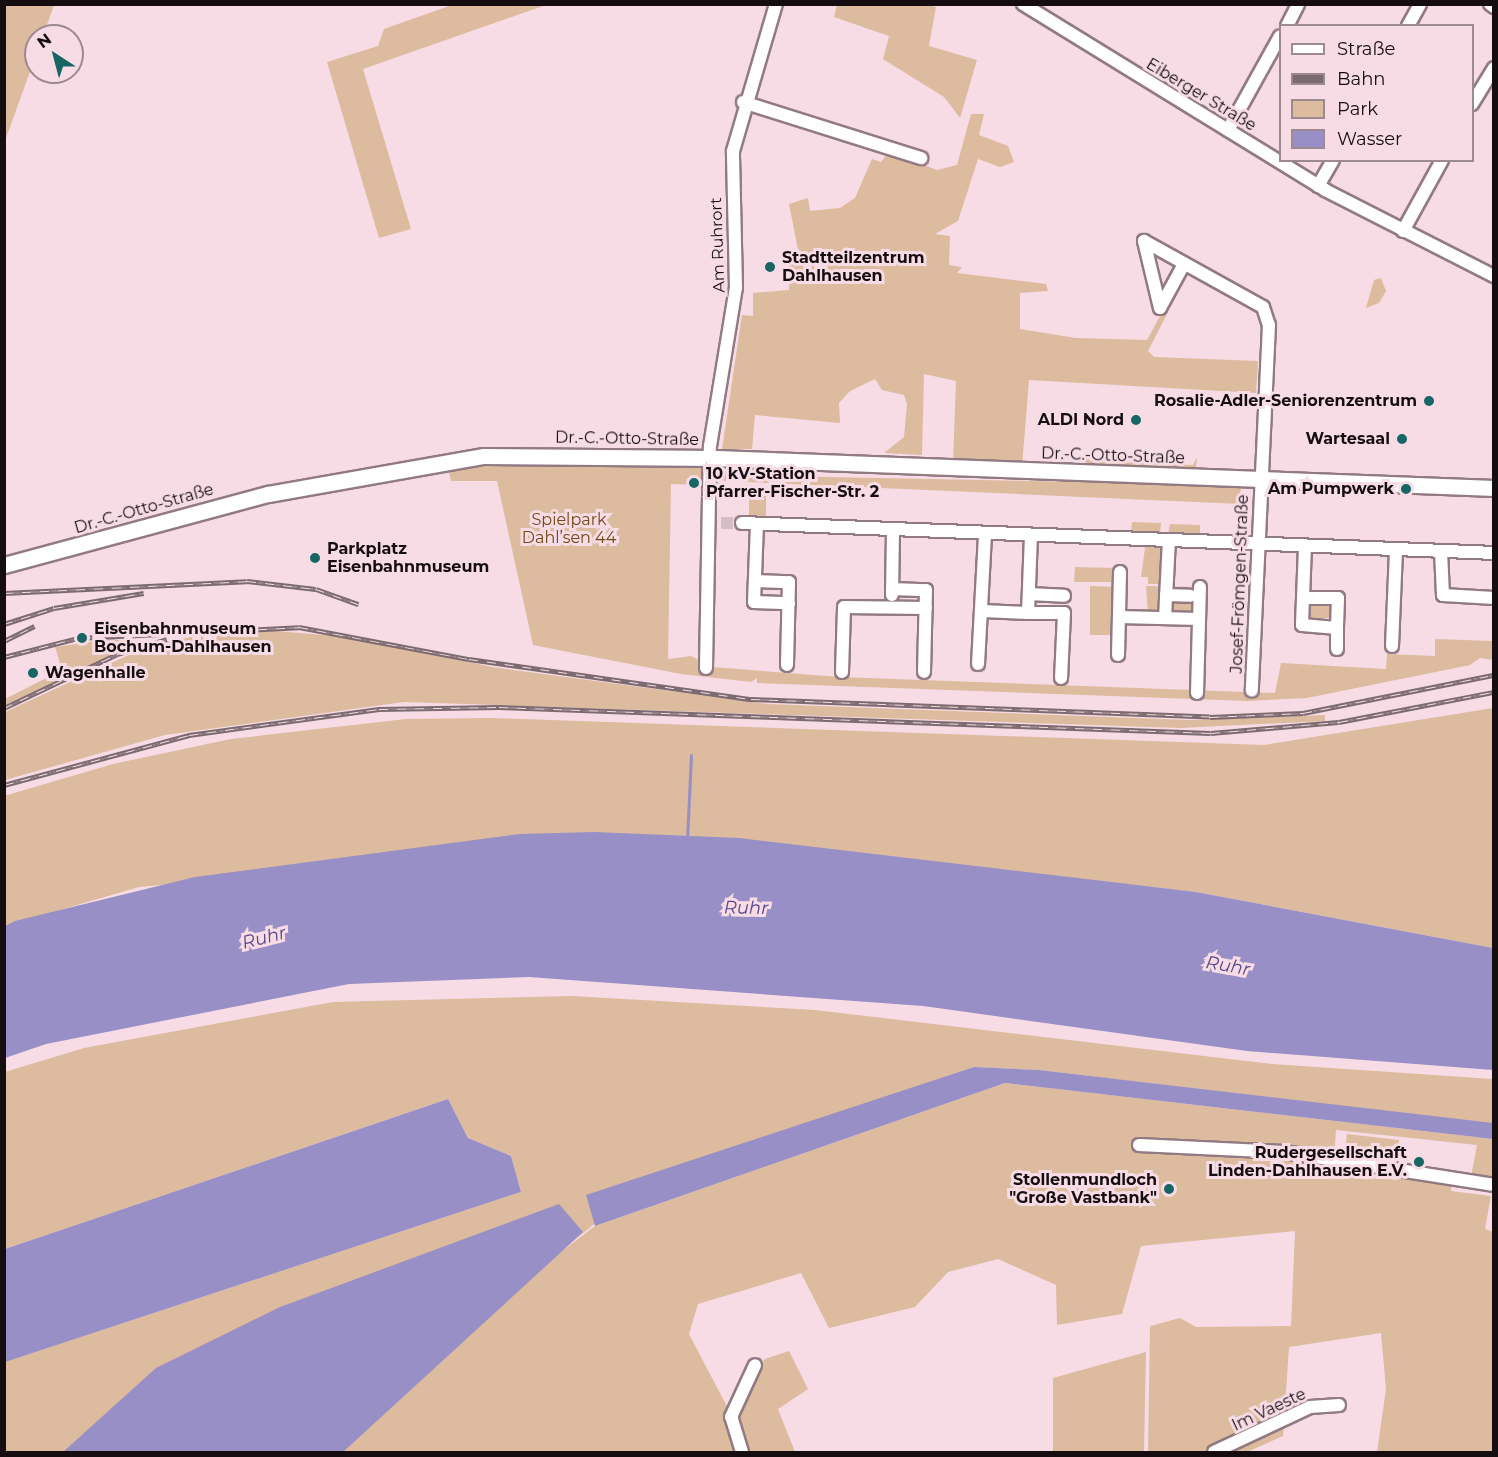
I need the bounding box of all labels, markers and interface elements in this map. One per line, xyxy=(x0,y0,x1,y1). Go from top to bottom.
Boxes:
north arrow xyxy=(24,24,84,84)
legend xyxy=(1279,24,1474,162)
text: N xyxy=(33,29,55,52)
text: Straße xyxy=(1337,38,1395,60)
street label: Eiberger Straße xyxy=(1143,55,1259,135)
text: Bahn xyxy=(1337,68,1386,90)
text: Park xyxy=(1337,98,1378,120)
text: Wasser xyxy=(1337,128,1402,150)
street label: Am Ruhrort xyxy=(707,197,729,293)
place label: Stadtteilzentrum Dahlhausen xyxy=(782,248,924,286)
marker: Stadtteilzentrum Dahlhausen xyxy=(763,260,777,274)
place label: Rosalie-Adler-Seniorenzentrum xyxy=(1154,391,1417,411)
marker: Rosalie-Adler-Seniorenzentrum xyxy=(1422,394,1436,408)
place label: ALDI Nord xyxy=(1038,410,1124,430)
marker: ALDI Nord xyxy=(1129,413,1143,427)
street label: Dr.-C.-Otto-Straße xyxy=(555,428,699,450)
place label: Wartesaal xyxy=(1305,429,1390,449)
marker: Wartesaal xyxy=(1395,432,1409,446)
street label: Dr.-C.-Otto-Straße xyxy=(1041,444,1185,468)
place label: 10 kV-Station Pfarrer-Fischer-Str. 2 xyxy=(706,464,879,502)
marker: 10 kV-Station Pfarrer-Fischer-Str. 2 xyxy=(687,476,701,490)
place label: Am Pumpwerk xyxy=(1268,479,1394,499)
street label: Dr.-C.-Otto-Straße xyxy=(72,480,216,538)
marker: Am Pumpwerk xyxy=(1399,482,1413,496)
street label: Josef-Frömgen-Straße xyxy=(1227,494,1253,674)
park label: Spielpark Dahl’sen 44 xyxy=(522,510,616,548)
place label: Parkplatz Eisenbahnmuseum xyxy=(327,539,489,577)
marker: Parkplatz Eisenbahnmuseum xyxy=(308,551,322,565)
place label: Eisenbahnmuseum Bochum-Dahlhausen xyxy=(94,619,272,657)
marker: Eisenbahnmuseum Bochum-Dahlhausen xyxy=(75,631,89,645)
place label: Wagenhalle xyxy=(45,663,146,683)
marker: Wagenhalle xyxy=(26,666,40,680)
water label: Ruhr xyxy=(724,897,768,919)
water label: Ruhr xyxy=(240,922,288,954)
water label: Ruhr xyxy=(1204,952,1252,980)
place label: Rudergesellschaft Linden-Dahlhausen E.V. xyxy=(1208,1143,1407,1181)
marker: Rudergesellschaft Linden-Dahlhausen E.V. xyxy=(1412,1155,1426,1169)
place label: Stollenmundloch "Große Vastbank" xyxy=(1009,1170,1157,1208)
marker: Stollenmundloch "Große Vastbank" xyxy=(1162,1182,1176,1196)
street label: Im Vaeste xyxy=(1229,1385,1309,1435)

